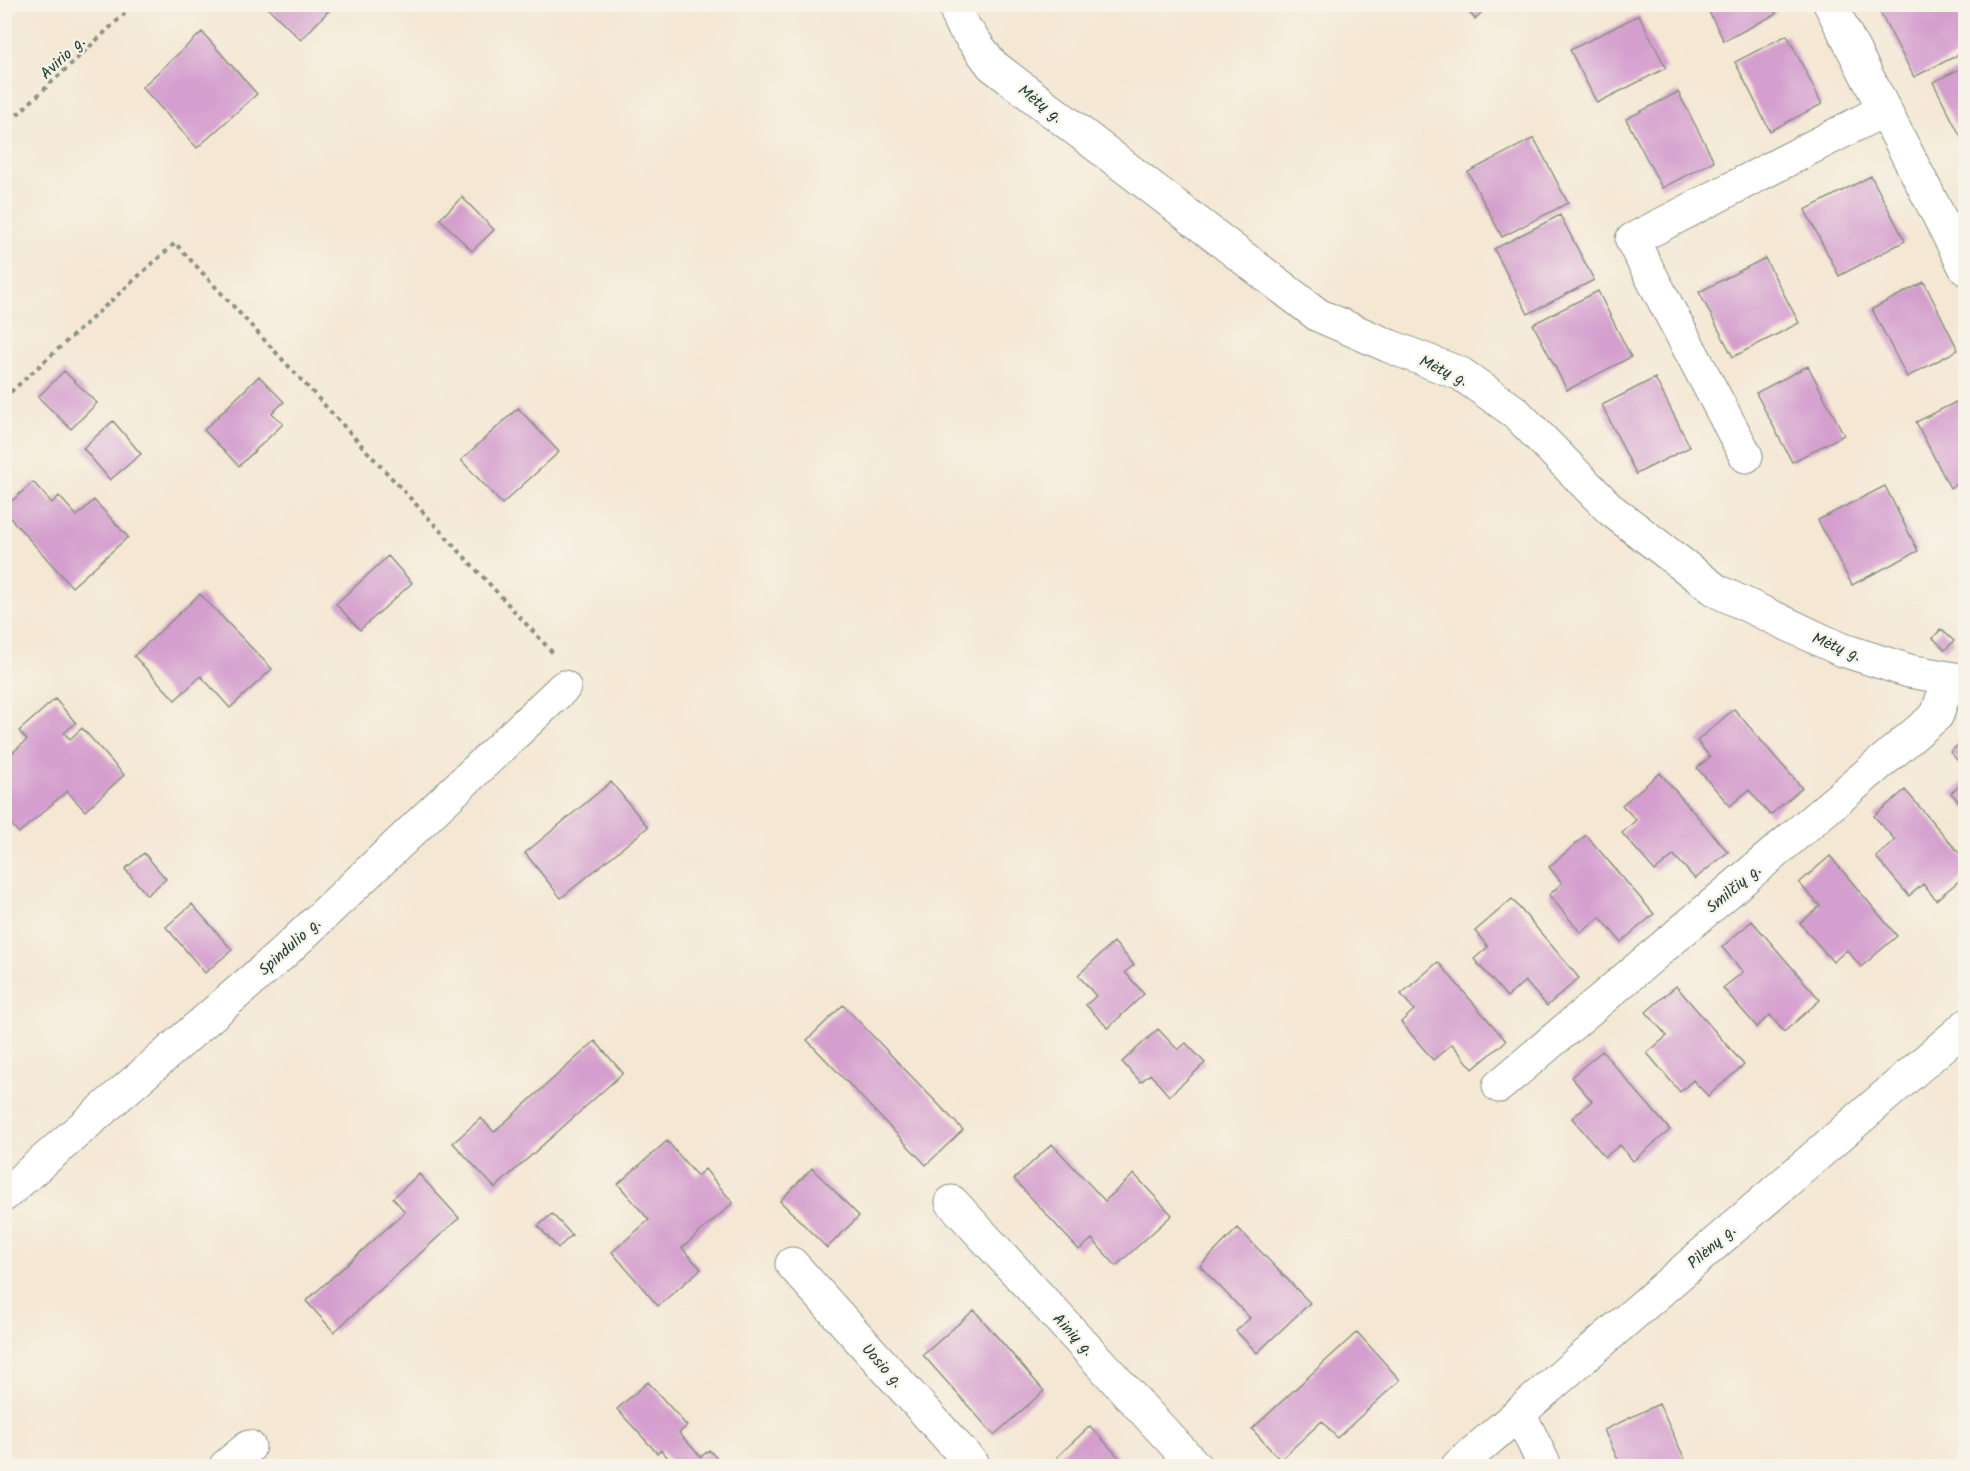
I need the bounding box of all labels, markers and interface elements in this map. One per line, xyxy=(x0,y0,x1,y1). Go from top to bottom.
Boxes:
street label: Avirio g. xyxy=(35,30,91,86)
street label: Mėtų g. xyxy=(1012,79,1068,130)
street label: Mėtų g. xyxy=(1415,349,1472,394)
street label: Mėtų g. xyxy=(1808,626,1865,669)
street label: Smilčių g. xyxy=(1701,859,1767,920)
street label: Spindulio g. xyxy=(253,912,327,982)
street label: Pilėnų g. xyxy=(1682,1219,1742,1275)
street label: Ainių g. xyxy=(1046,1308,1100,1362)
street label: Uosio g. xyxy=(855,1338,909,1394)

